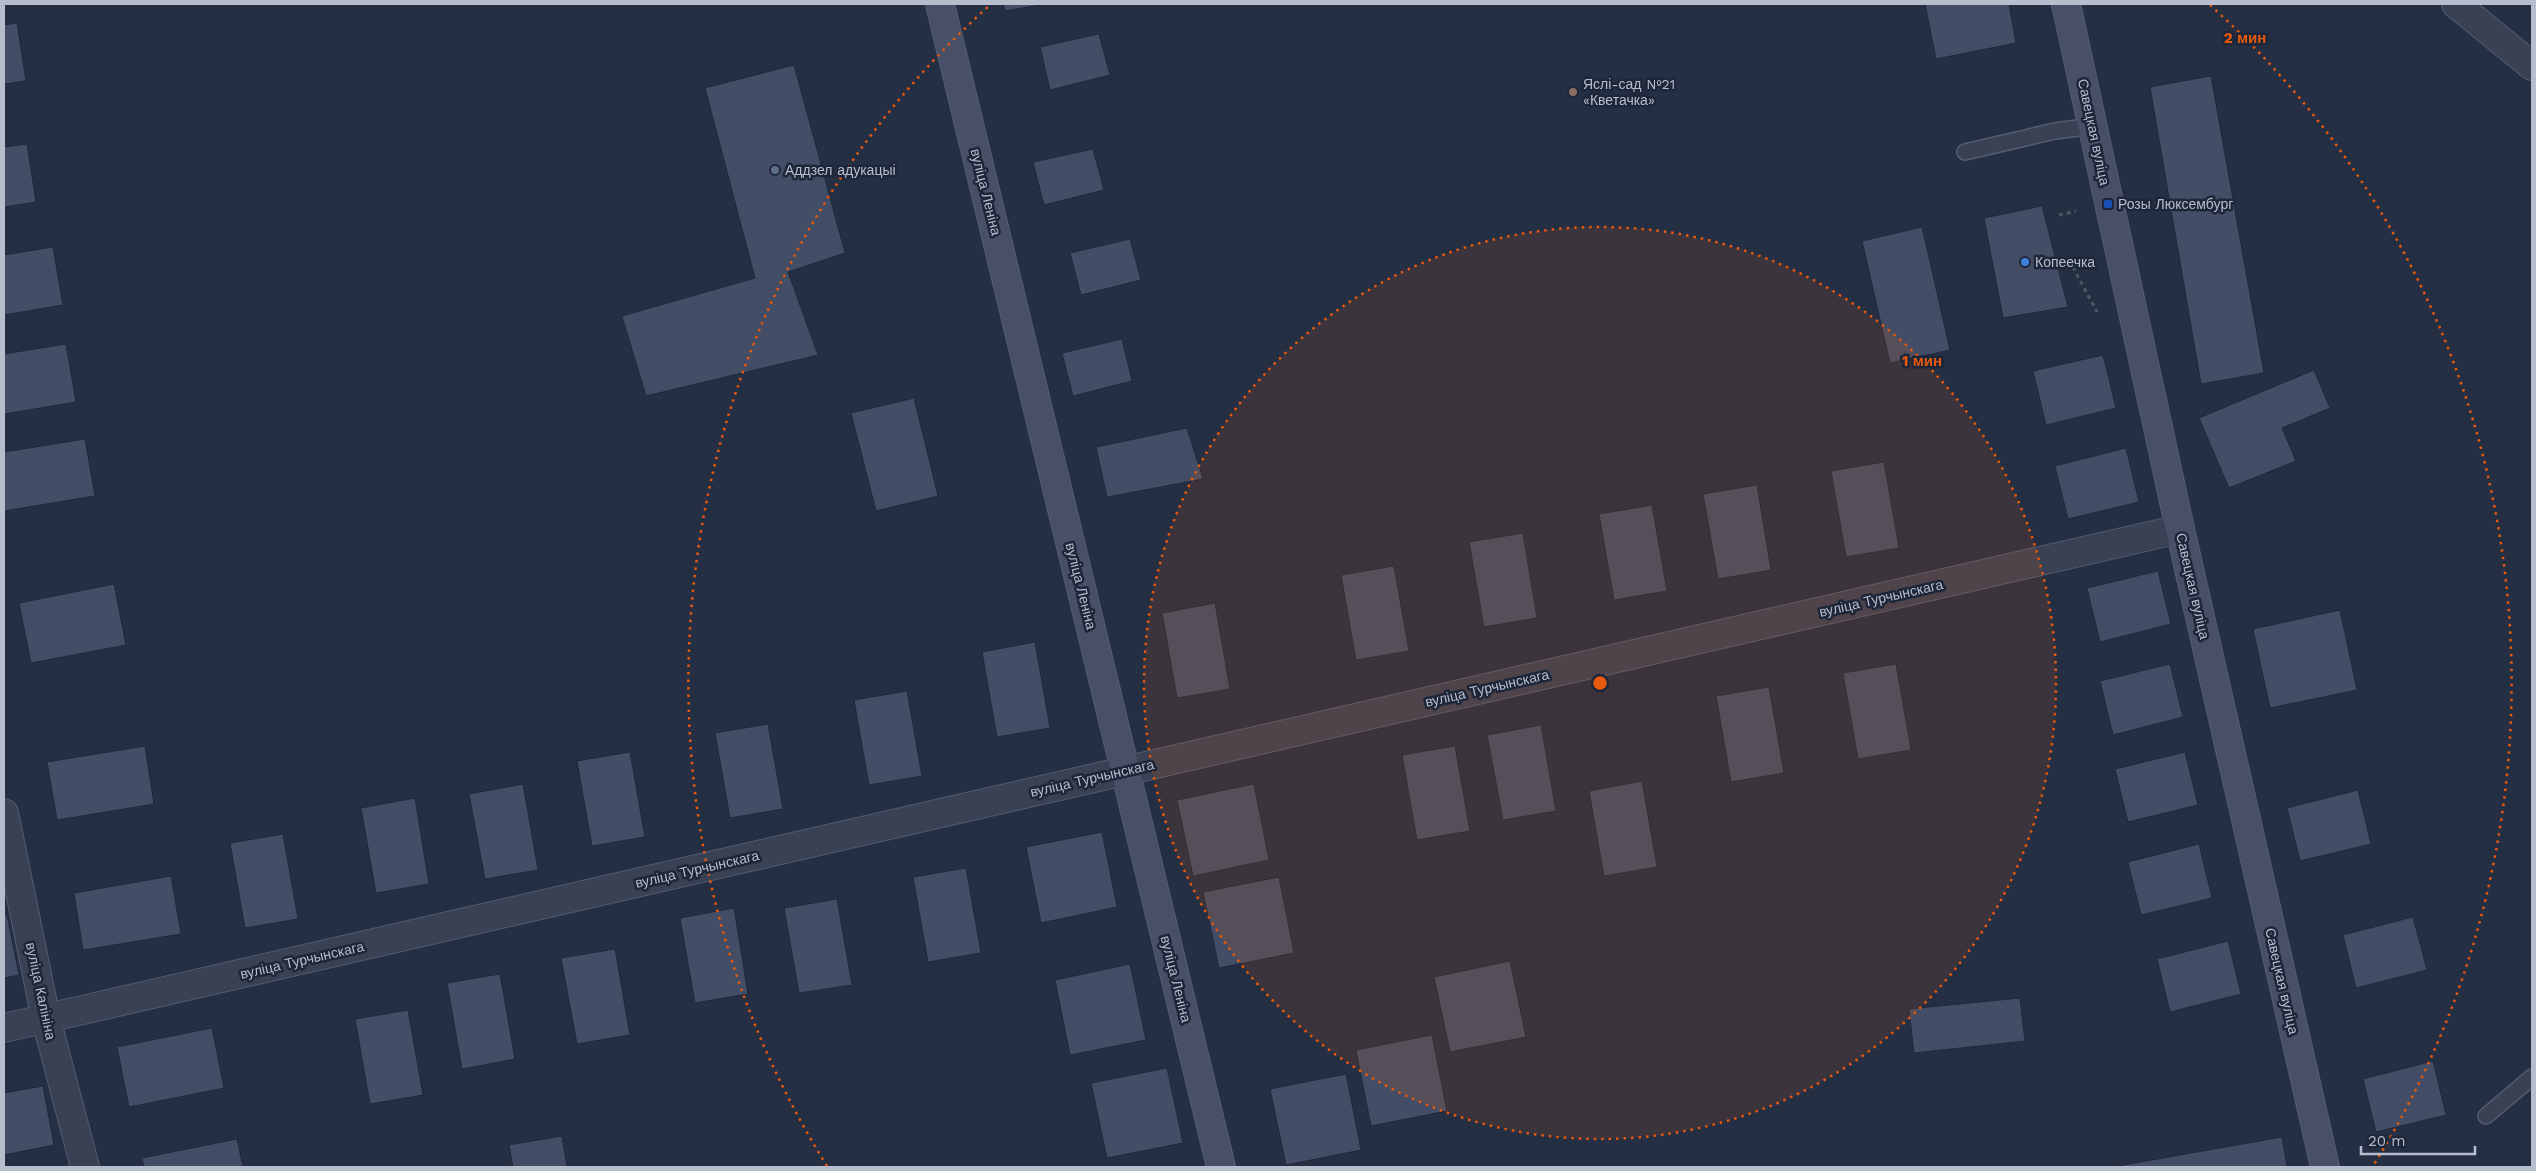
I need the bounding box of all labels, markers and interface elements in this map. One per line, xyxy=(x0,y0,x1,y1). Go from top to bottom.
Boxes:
text: 2 мин xyxy=(2224,29,2266,47)
place label: Яслі-сад №21 «Кветачка» xyxy=(1583,76,1675,108)
street label: Савецкая вуліца xyxy=(2075,77,2113,187)
marker: Яслі-сад №21 «Кветачка» xyxy=(1567,86,1579,98)
street label: вуліца Леніна xyxy=(967,147,1005,237)
place label: Аддзел адукацыі xyxy=(785,162,896,178)
marker: Аддзел адукацыі xyxy=(769,164,781,176)
place label: Розы Люксембург xyxy=(2118,196,2233,212)
marker: Розы Люксембург xyxy=(2102,198,2114,210)
place label: Копеечка xyxy=(2035,254,2095,270)
marker: Копеечка xyxy=(2019,256,2031,268)
text: 1 мин xyxy=(1902,352,1942,370)
street label: Савецкая вуліца xyxy=(2173,531,2213,641)
street label: вуліца Леніна xyxy=(1062,541,1100,631)
street label: вуліца Турчынскага xyxy=(1817,576,1945,620)
street label: вуліца Турчынскага xyxy=(1423,666,1551,710)
centre of rings xyxy=(1591,674,1609,692)
street label: вуліца Турчынскага xyxy=(1028,756,1156,800)
street label: вуліца Турчынскага xyxy=(633,847,761,891)
street label: Савецкая вуліца xyxy=(2262,926,2302,1036)
street label: вуліца Леніна xyxy=(1157,934,1195,1024)
street label: вуліца Турчынскага xyxy=(238,938,366,982)
street label: вуліца Калініна xyxy=(23,941,59,1041)
scale bar xyxy=(2361,1124,2475,1156)
text: 20 m xyxy=(2368,1132,2406,1150)

